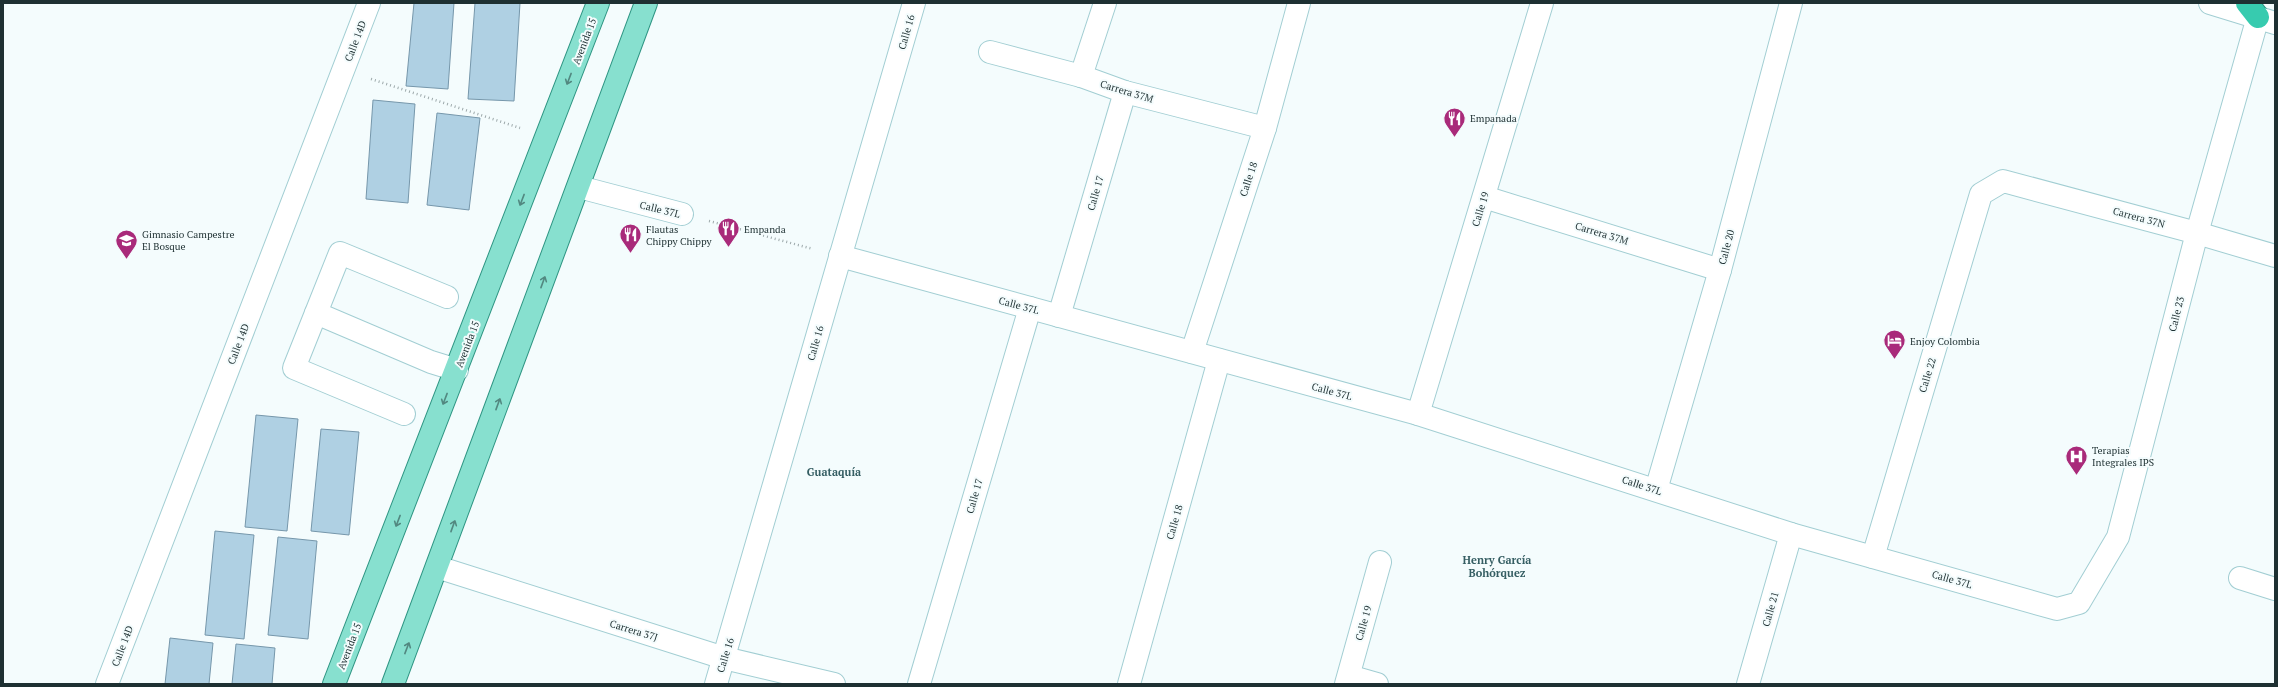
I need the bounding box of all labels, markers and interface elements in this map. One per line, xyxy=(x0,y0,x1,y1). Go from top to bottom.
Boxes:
street label: Calle 16 xyxy=(895,13,918,51)
street label: Avenida 15 xyxy=(570,16,599,66)
street label: Calle 14D xyxy=(342,19,369,63)
one-way arrow xyxy=(565,72,573,84)
street label: Carrera 37M xyxy=(1099,77,1155,106)
restaurant icon: Empanada xyxy=(1442,105,1468,138)
place label: Empanada xyxy=(1470,112,1517,125)
street label: Calle 18 xyxy=(1237,160,1260,198)
street label: Calle 17 xyxy=(1084,174,1107,212)
street label: Calle 19 xyxy=(1469,190,1492,228)
one-way arrow xyxy=(518,193,526,205)
street label: Calle 37L xyxy=(638,198,682,221)
street label: Carrera 37N xyxy=(2111,204,2167,231)
restaurant icon: Empanda xyxy=(715,216,741,249)
street label: Carrera 37M xyxy=(1574,219,1630,248)
restaurant icon: Flautas Chippy Chippy xyxy=(618,222,644,255)
place label: Flautas Chippy Chippy xyxy=(646,223,712,248)
place label: Empanda xyxy=(744,223,786,236)
school or university icon: Gimnasio Campestre El Bosque xyxy=(114,227,140,260)
place label: Gimnasio Campestre El Bosque xyxy=(142,228,235,253)
street label: Calle 20 xyxy=(1716,228,1737,266)
one-way arrow xyxy=(540,277,548,289)
street label: Calle 37L xyxy=(997,294,1041,317)
street label: Calle 23 xyxy=(2166,295,2187,333)
street label: Avenida 15 xyxy=(453,319,482,369)
street label: Calle 14D xyxy=(225,322,252,366)
street label: Calle 16 xyxy=(804,324,827,362)
hotel icon: Enjoy Colombia xyxy=(1882,328,1908,361)
place label: Enjoy Colombia xyxy=(1910,335,1980,348)
street label: Calle 22 xyxy=(1916,356,1939,394)
street label: Calle 37L xyxy=(1310,380,1354,403)
one-way arrow xyxy=(441,393,449,405)
one-way arrow xyxy=(495,398,503,410)
hospital icon: Terapias Integrales IPS xyxy=(2063,443,2089,476)
place label: Terapias Integrales IPS xyxy=(2092,444,2154,469)
district label: Guataquía xyxy=(807,465,861,479)
street label: Calle 37L xyxy=(1620,473,1664,498)
street label: Calle 17 xyxy=(963,477,986,515)
street label: Calle 18 xyxy=(1163,503,1186,541)
one-way arrow xyxy=(394,514,401,526)
one-way arrow xyxy=(449,520,457,532)
district label: Henry García Bohórquez xyxy=(1463,553,1531,580)
street label: Calle 37L xyxy=(1930,568,1974,592)
street label: Calle 21 xyxy=(1759,590,1782,628)
street label: Calle 19 xyxy=(1352,604,1375,642)
street label: Carrera 37J xyxy=(608,617,659,644)
street label: Avenida 15 xyxy=(335,621,364,671)
street label: Calle 14D xyxy=(109,624,136,668)
street label: Calle 16 xyxy=(714,636,737,674)
one-way arrow xyxy=(403,642,411,654)

